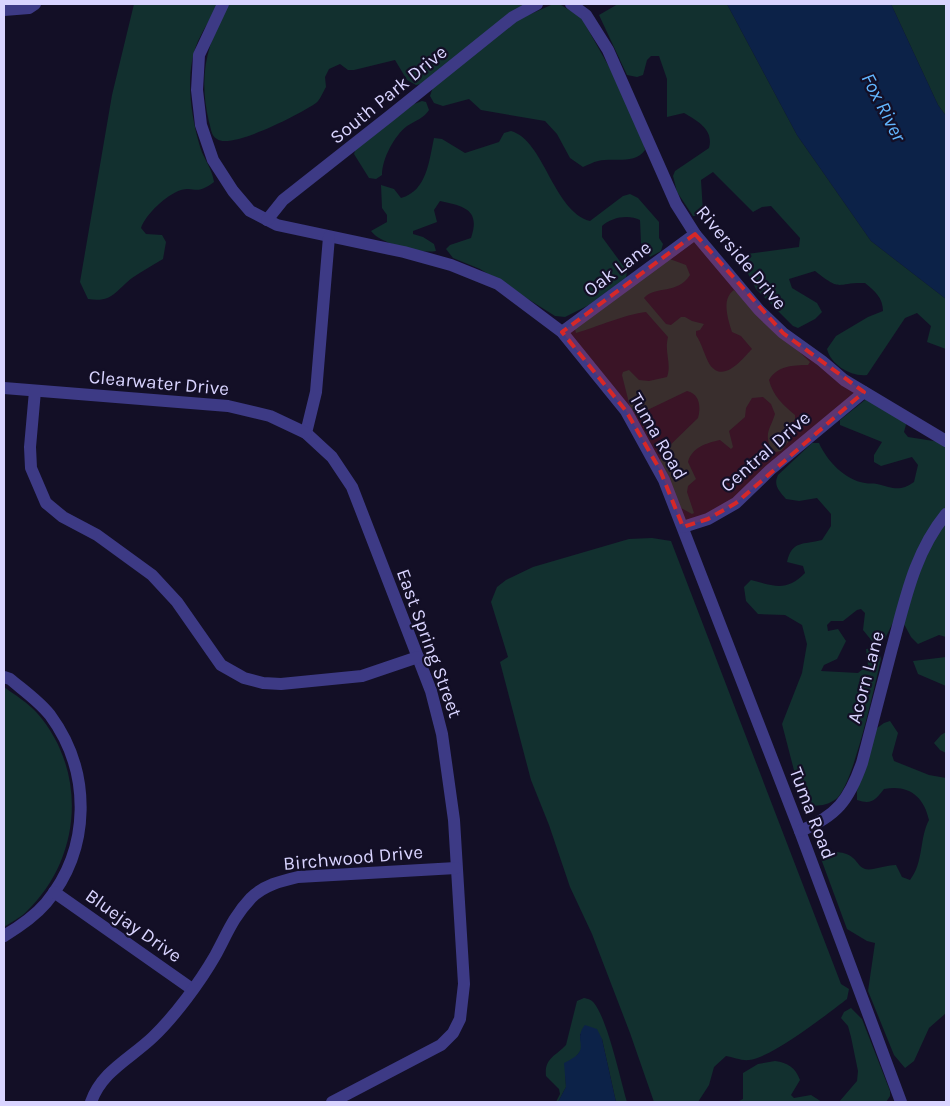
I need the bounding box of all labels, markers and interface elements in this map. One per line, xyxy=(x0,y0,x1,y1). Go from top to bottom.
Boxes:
street label: South Park Drive xyxy=(326,41,451,149)
water label: Fox River xyxy=(857,69,911,146)
street label: Riverside Drive xyxy=(691,201,791,314)
street label: Oak Lane xyxy=(580,236,656,301)
street label: Clearwater Drive xyxy=(88,366,230,400)
street label: Tuma Road xyxy=(625,389,692,484)
street label: Central Drive xyxy=(716,407,815,497)
street label: East Spring Street xyxy=(392,566,466,721)
street label: Acorn Lane xyxy=(843,629,889,726)
street label: Tuma Road xyxy=(785,765,840,862)
street label: Birchwood Drive xyxy=(282,841,424,875)
street label: Bluejay Drive xyxy=(81,885,186,967)

